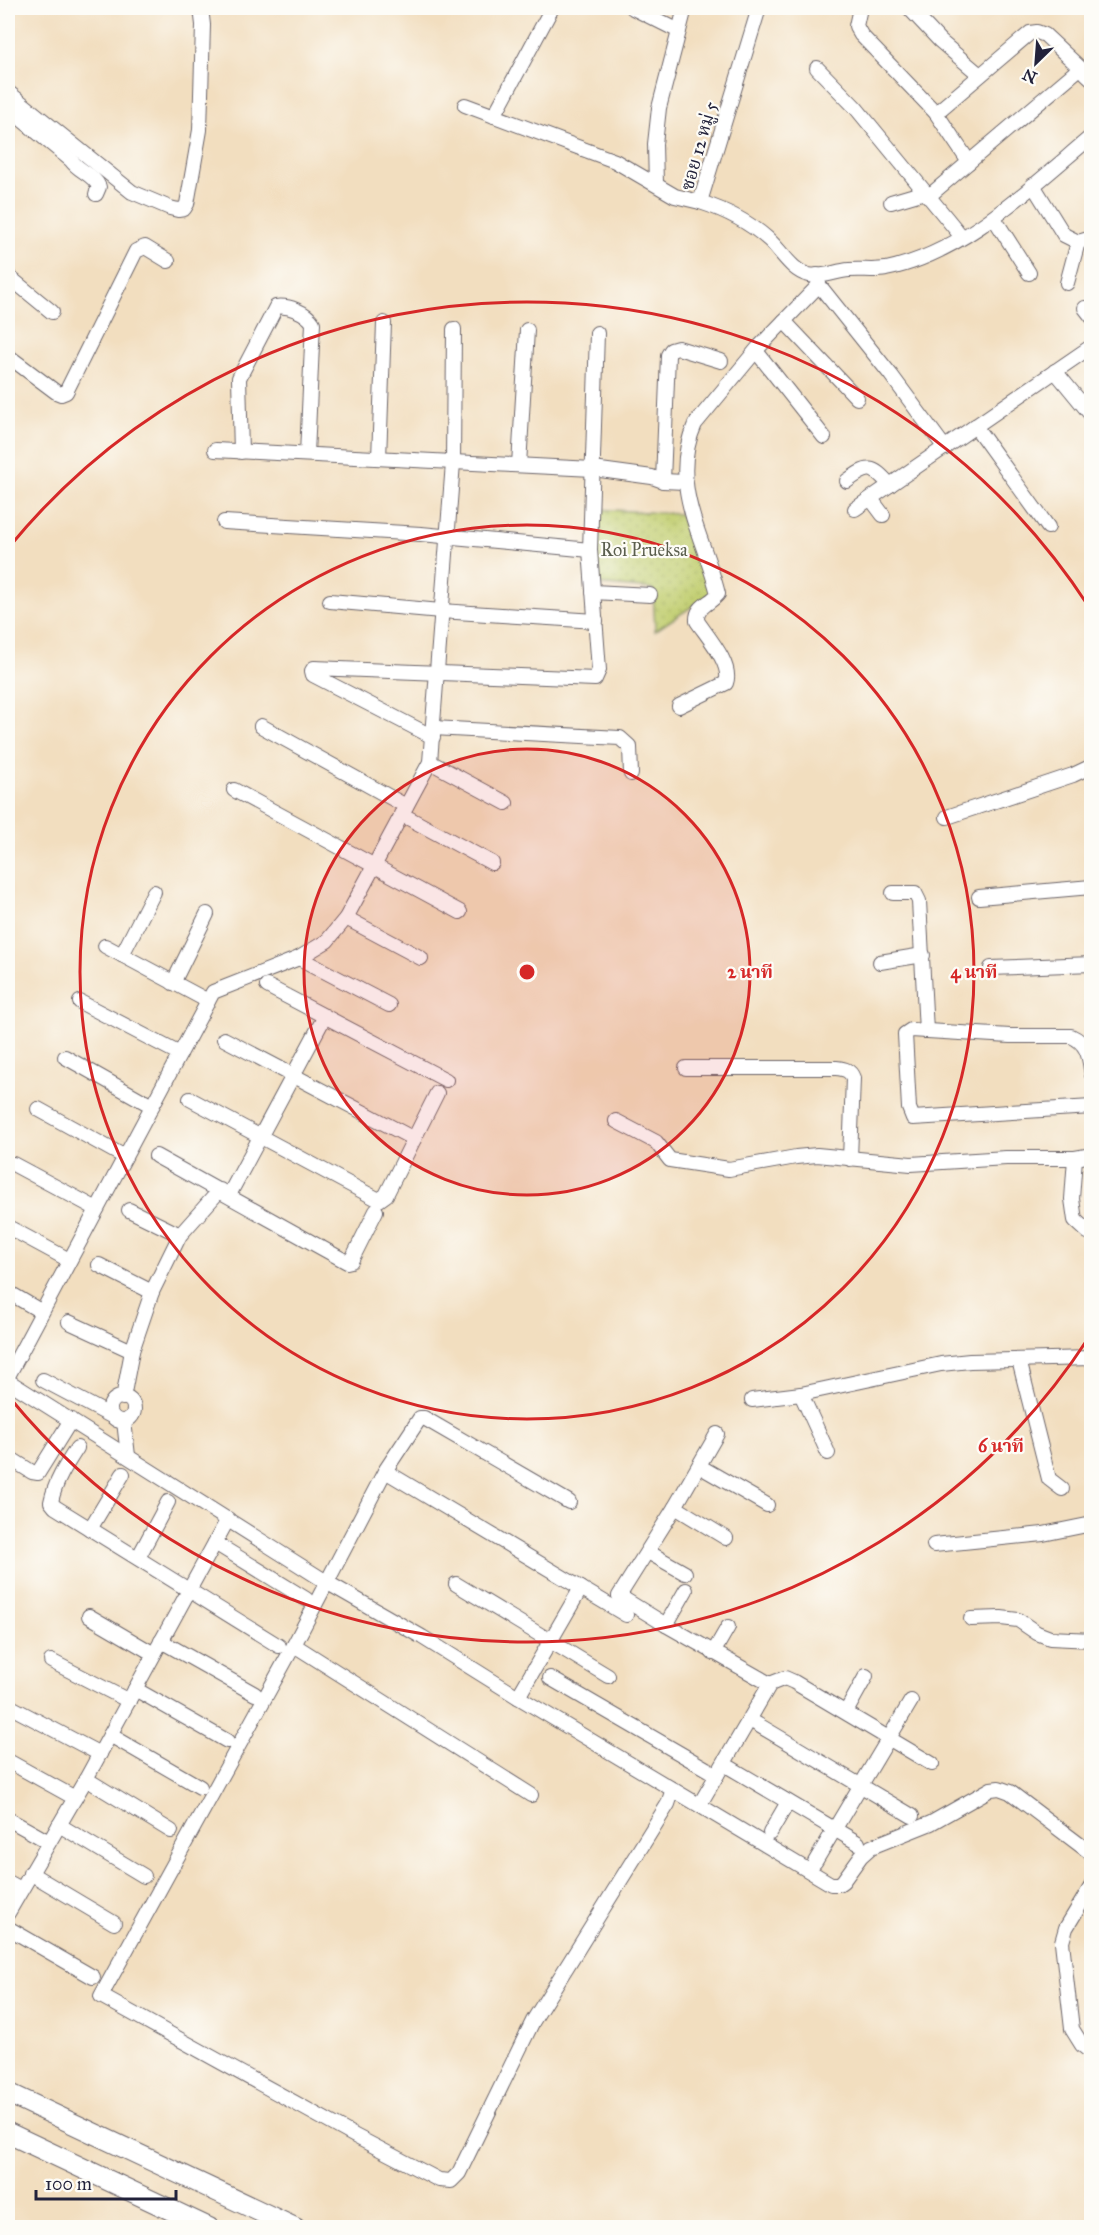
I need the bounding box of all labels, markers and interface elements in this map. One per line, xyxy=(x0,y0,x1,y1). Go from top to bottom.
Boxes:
north arrow xyxy=(1006,33,1066,93)
text: N xyxy=(1019,64,1040,88)
street label: ซอย 12 หมู่ 5 xyxy=(676,99,722,193)
park label: Roi Prueksa xyxy=(600,539,688,561)
text: 2 นาที xyxy=(727,961,773,983)
text: 4 นาที xyxy=(951,961,997,984)
centre of rings xyxy=(517,962,537,982)
text: 6 นาที xyxy=(978,1435,1024,1457)
scale bar xyxy=(36,2163,176,2201)
text: 100 m xyxy=(45,2173,92,2195)

